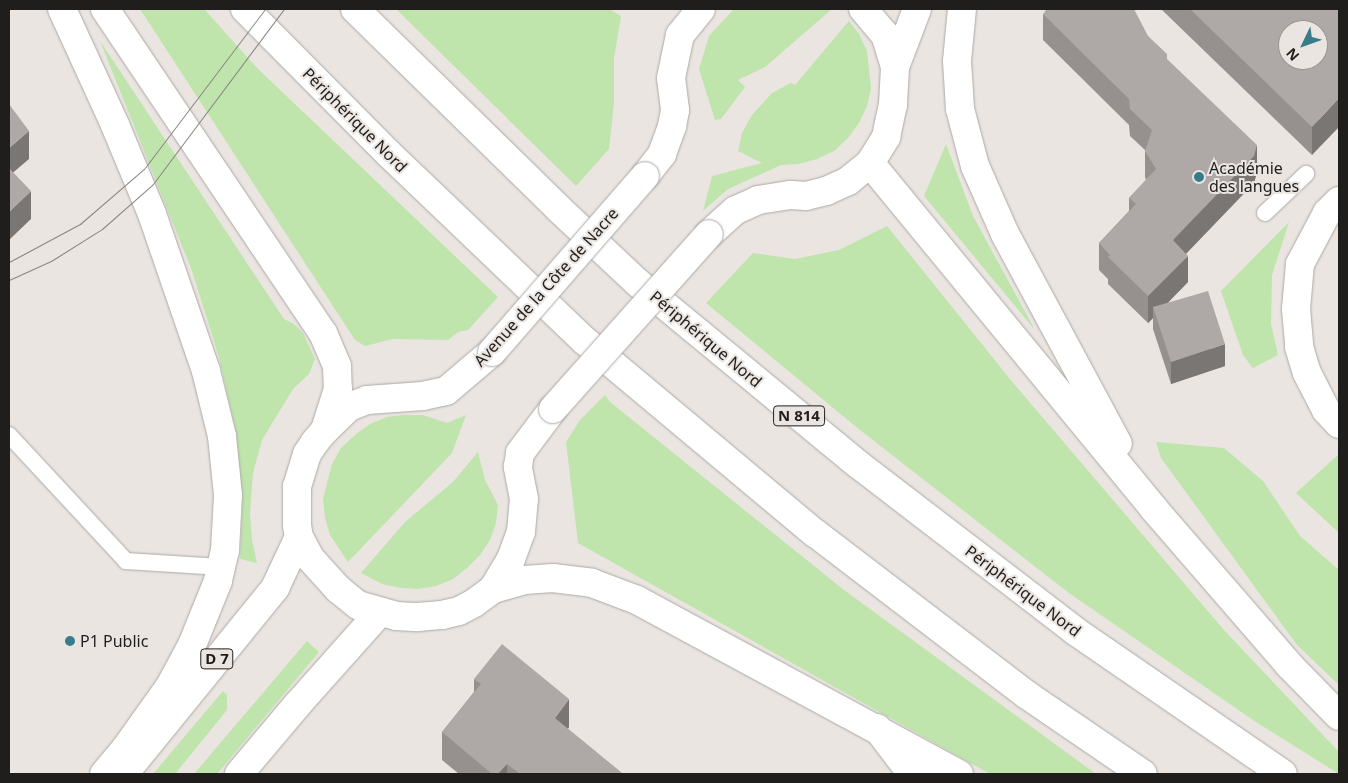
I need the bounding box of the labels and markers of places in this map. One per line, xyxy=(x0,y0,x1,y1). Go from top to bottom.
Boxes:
place label: Académie des langues xyxy=(1209,158,1299,196)
marker: Académie des langues xyxy=(1193,171,1205,183)
place label: P1 Public xyxy=(80,631,148,651)
marker: P1 Public xyxy=(64,635,76,647)

